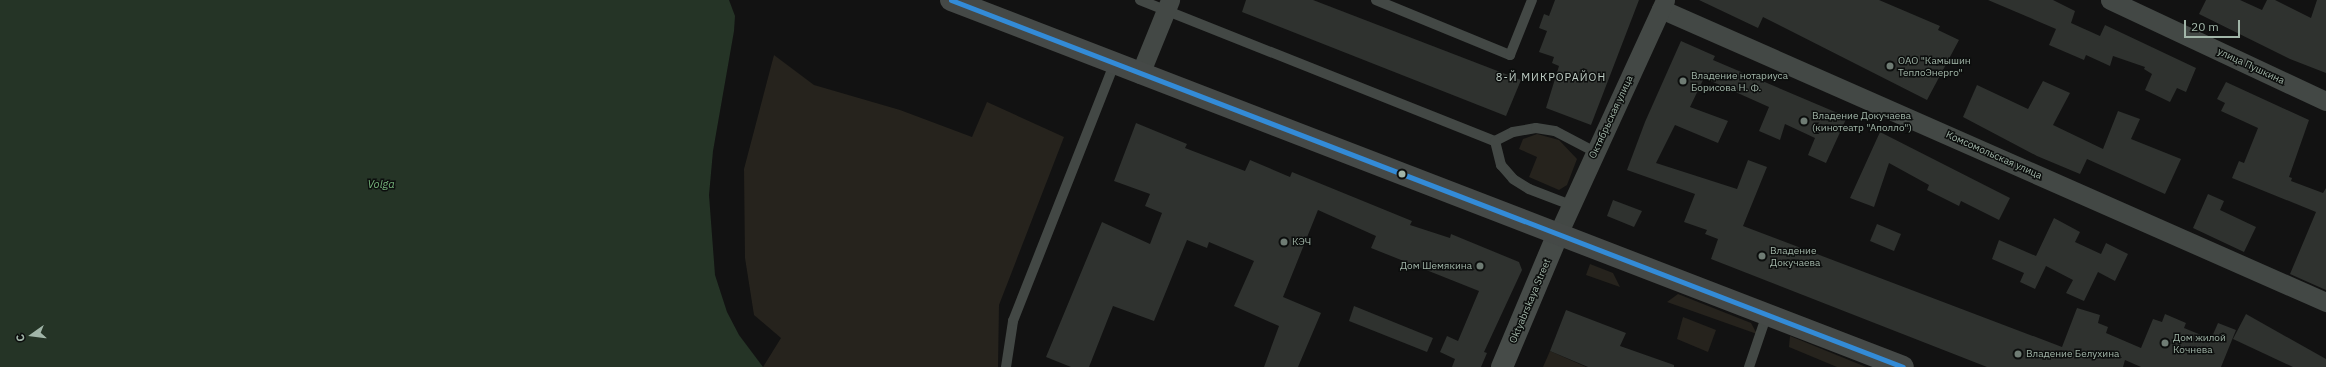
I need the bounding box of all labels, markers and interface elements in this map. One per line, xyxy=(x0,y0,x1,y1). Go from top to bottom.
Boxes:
scale bar xyxy=(2186,12,2242,38)
text: 20 m xyxy=(2191,19,2219,34)
street label: улица Пушкина xyxy=(2216,45,2286,87)
place label: ОАО "Камышин ТеплоЭнерго" xyxy=(1898,54,1971,78)
marker: ОАО "Камышин ТеплоЭнерго" xyxy=(1885,61,1895,71)
place label: Владение нотариуса Борисова Н. Ф. xyxy=(1691,69,1788,92)
district label: 8-Й МИКРОРАЙОН xyxy=(1496,70,1606,84)
street label: Октябрьская улица xyxy=(1586,74,1636,160)
marker: Владение нотариуса Борисова Н. Ф. xyxy=(1678,76,1688,86)
place label: Владение Докучаева (кинотеатр "Аполло") xyxy=(1812,109,1912,132)
marker: Владение Докучаева (кинотеатр "Аполло") xyxy=(1799,116,1809,126)
street label: Комсомольская улица xyxy=(1944,128,2044,182)
unlabelled marker xyxy=(1397,169,1407,179)
water label: Volga xyxy=(367,177,395,191)
place label: КЭЧ xyxy=(1292,236,1311,248)
marker: КЭЧ xyxy=(1279,237,1289,247)
place label: Владение Докучаева xyxy=(1770,244,1820,268)
marker: Владение Докучаева xyxy=(1757,251,1767,261)
street label: Oktyabrskaya Street xyxy=(1507,257,1553,345)
place label: Дом Шемякина xyxy=(1400,260,1472,272)
marker: Дом Шемякина xyxy=(1475,261,1485,271)
north arrow xyxy=(12,315,52,355)
place label: Дом жилой Кочнева xyxy=(2173,331,2226,354)
text: С xyxy=(13,333,28,343)
marker: Дом жилой Кочнева xyxy=(2160,338,2170,348)
place label: Владение Белухина xyxy=(2026,348,2119,360)
marker: Владение Белухина xyxy=(2013,349,2023,359)

